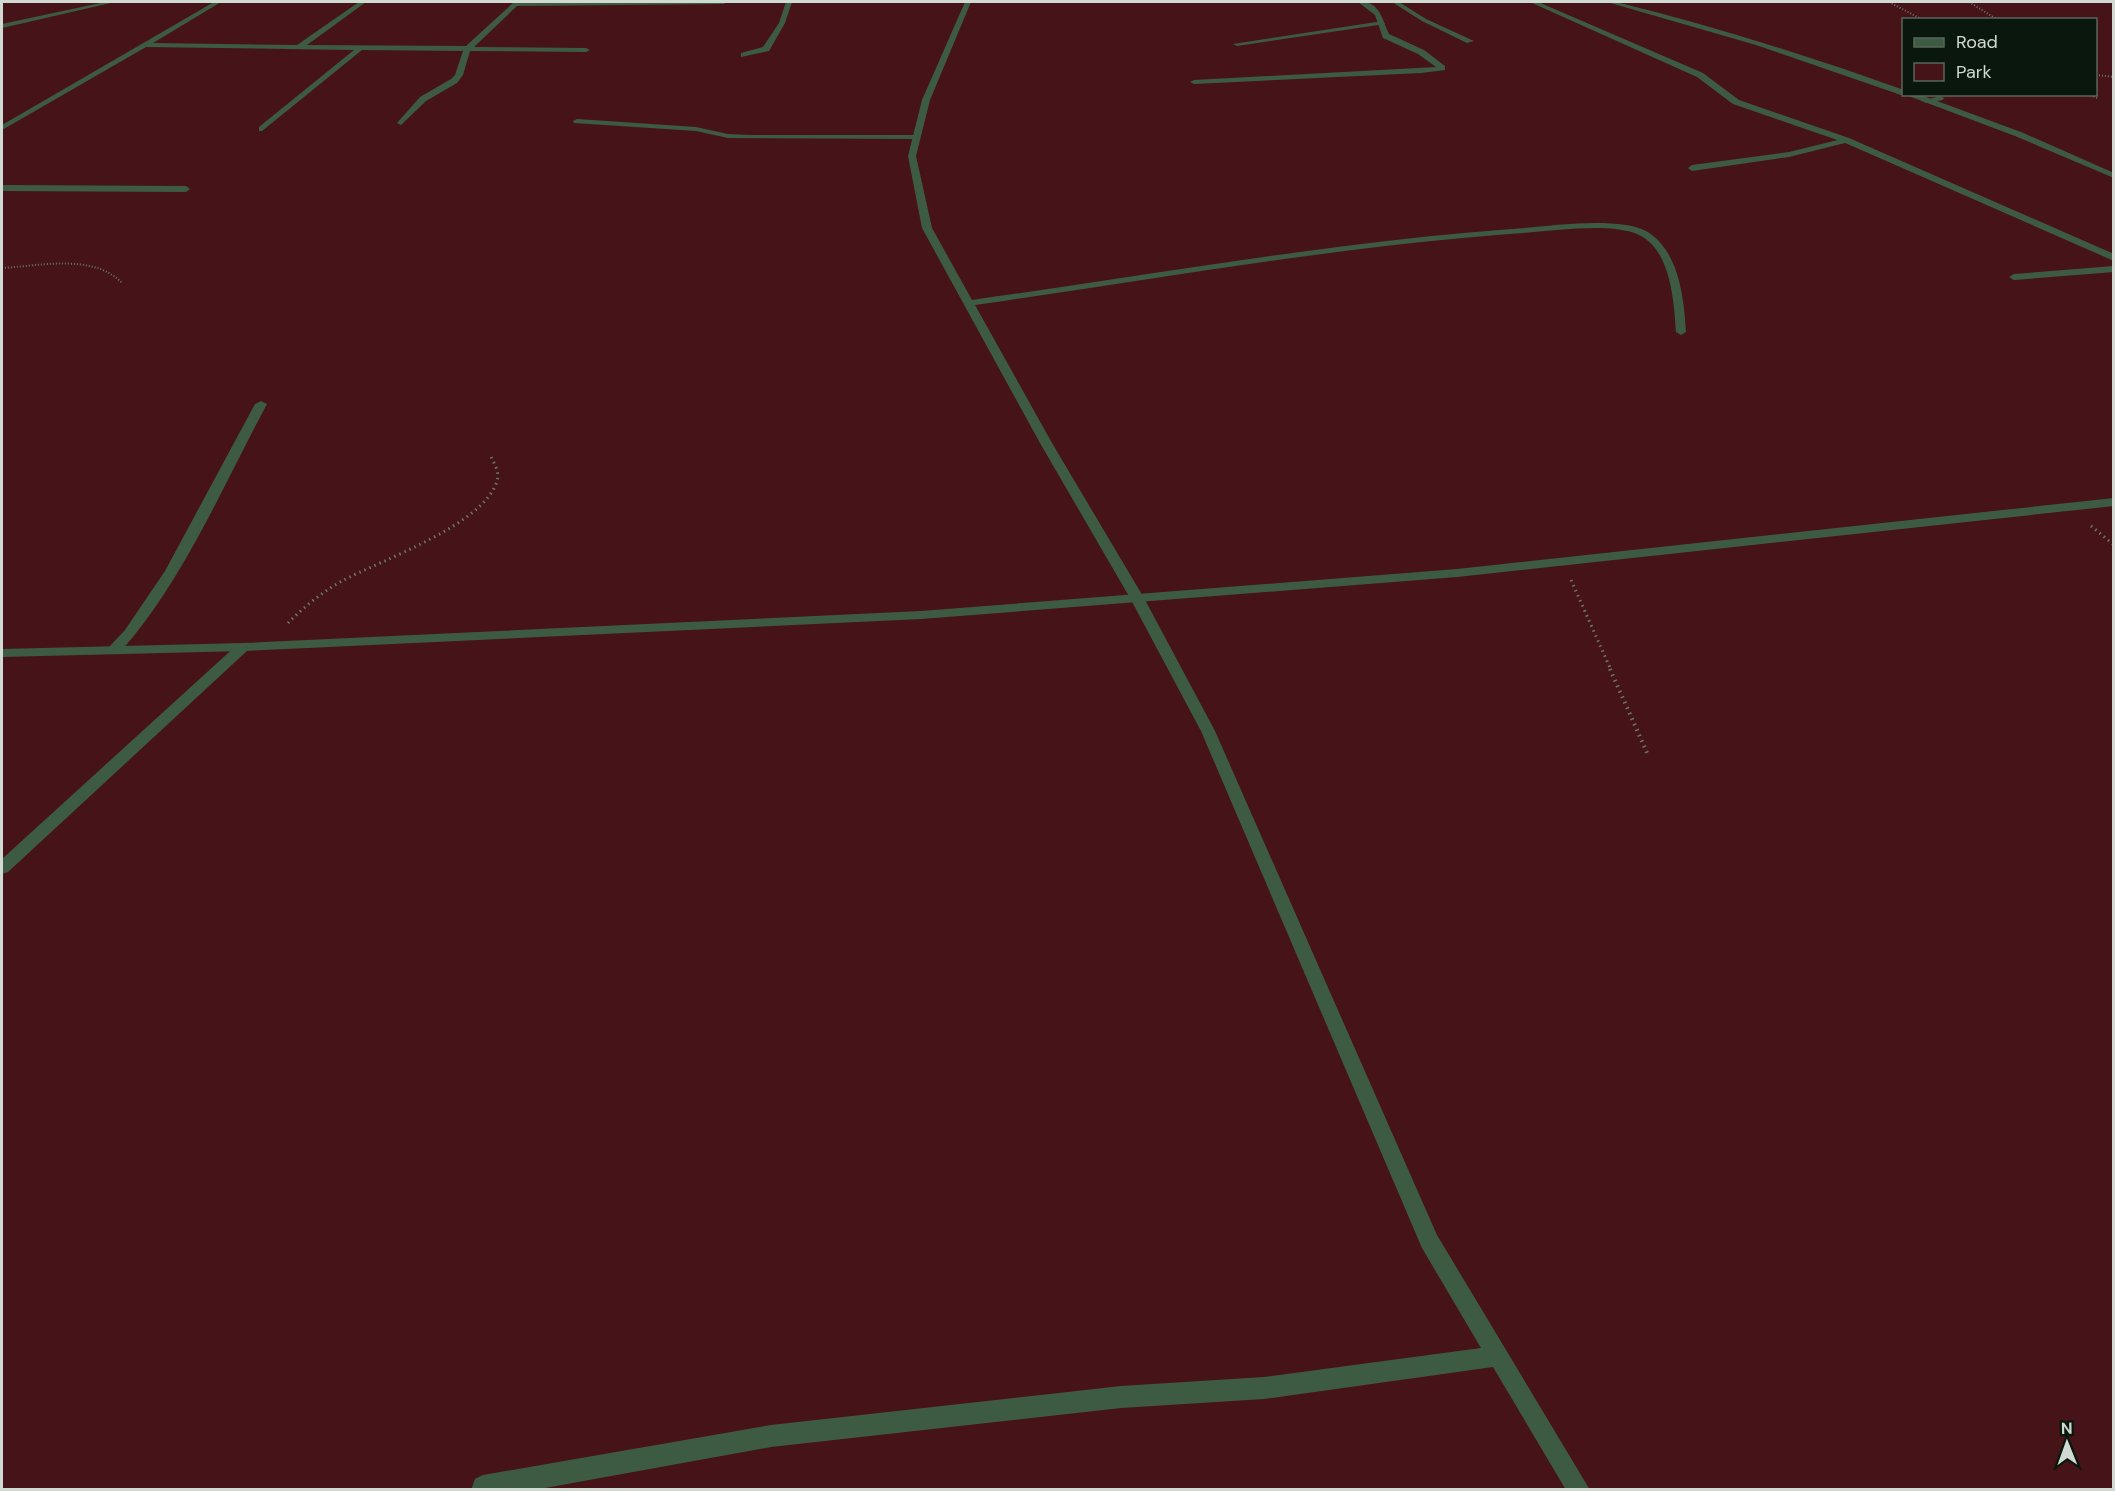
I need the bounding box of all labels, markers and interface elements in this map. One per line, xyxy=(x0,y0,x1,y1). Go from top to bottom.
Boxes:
legend xyxy=(1902,18,2097,96)
text: Road xyxy=(1956,30,1998,54)
text: Park xyxy=(1956,60,1992,84)
north arrow xyxy=(2037,1413,2097,1473)
text: N xyxy=(2061,1418,2073,1439)

